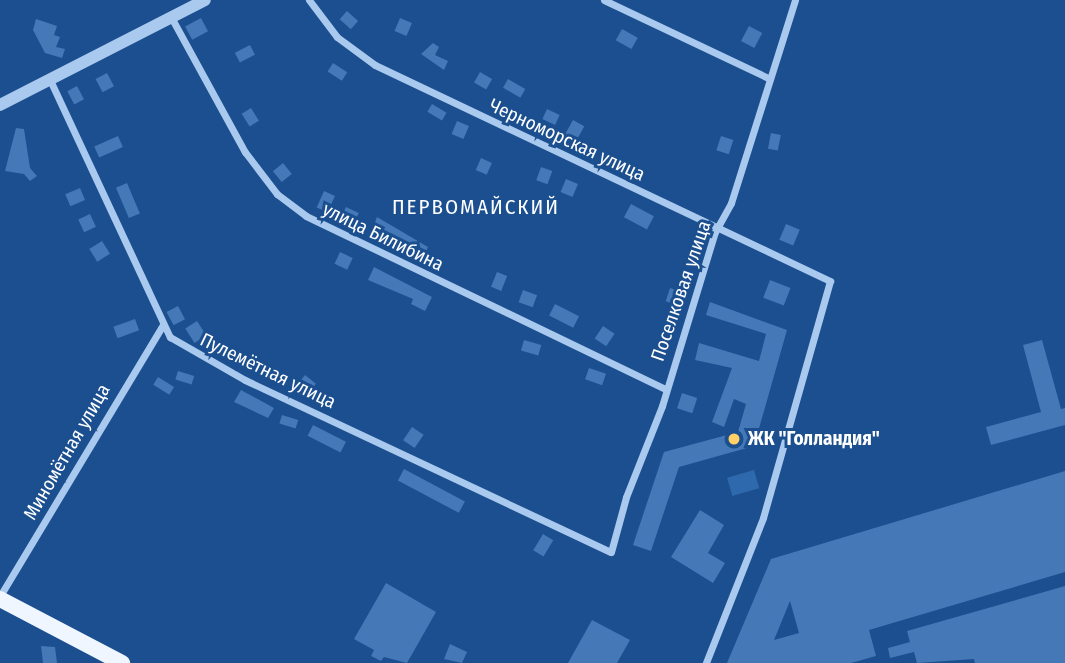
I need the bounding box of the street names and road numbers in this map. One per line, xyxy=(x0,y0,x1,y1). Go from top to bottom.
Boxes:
street label: Черноморская улица xyxy=(485,94,649,186)
street label: улица Билибина xyxy=(319,198,447,276)
street label: Поселковая улица xyxy=(646,218,716,364)
street label: Пулемётная улица xyxy=(196,328,340,414)
street label: Миномётная улица xyxy=(19,380,115,524)

